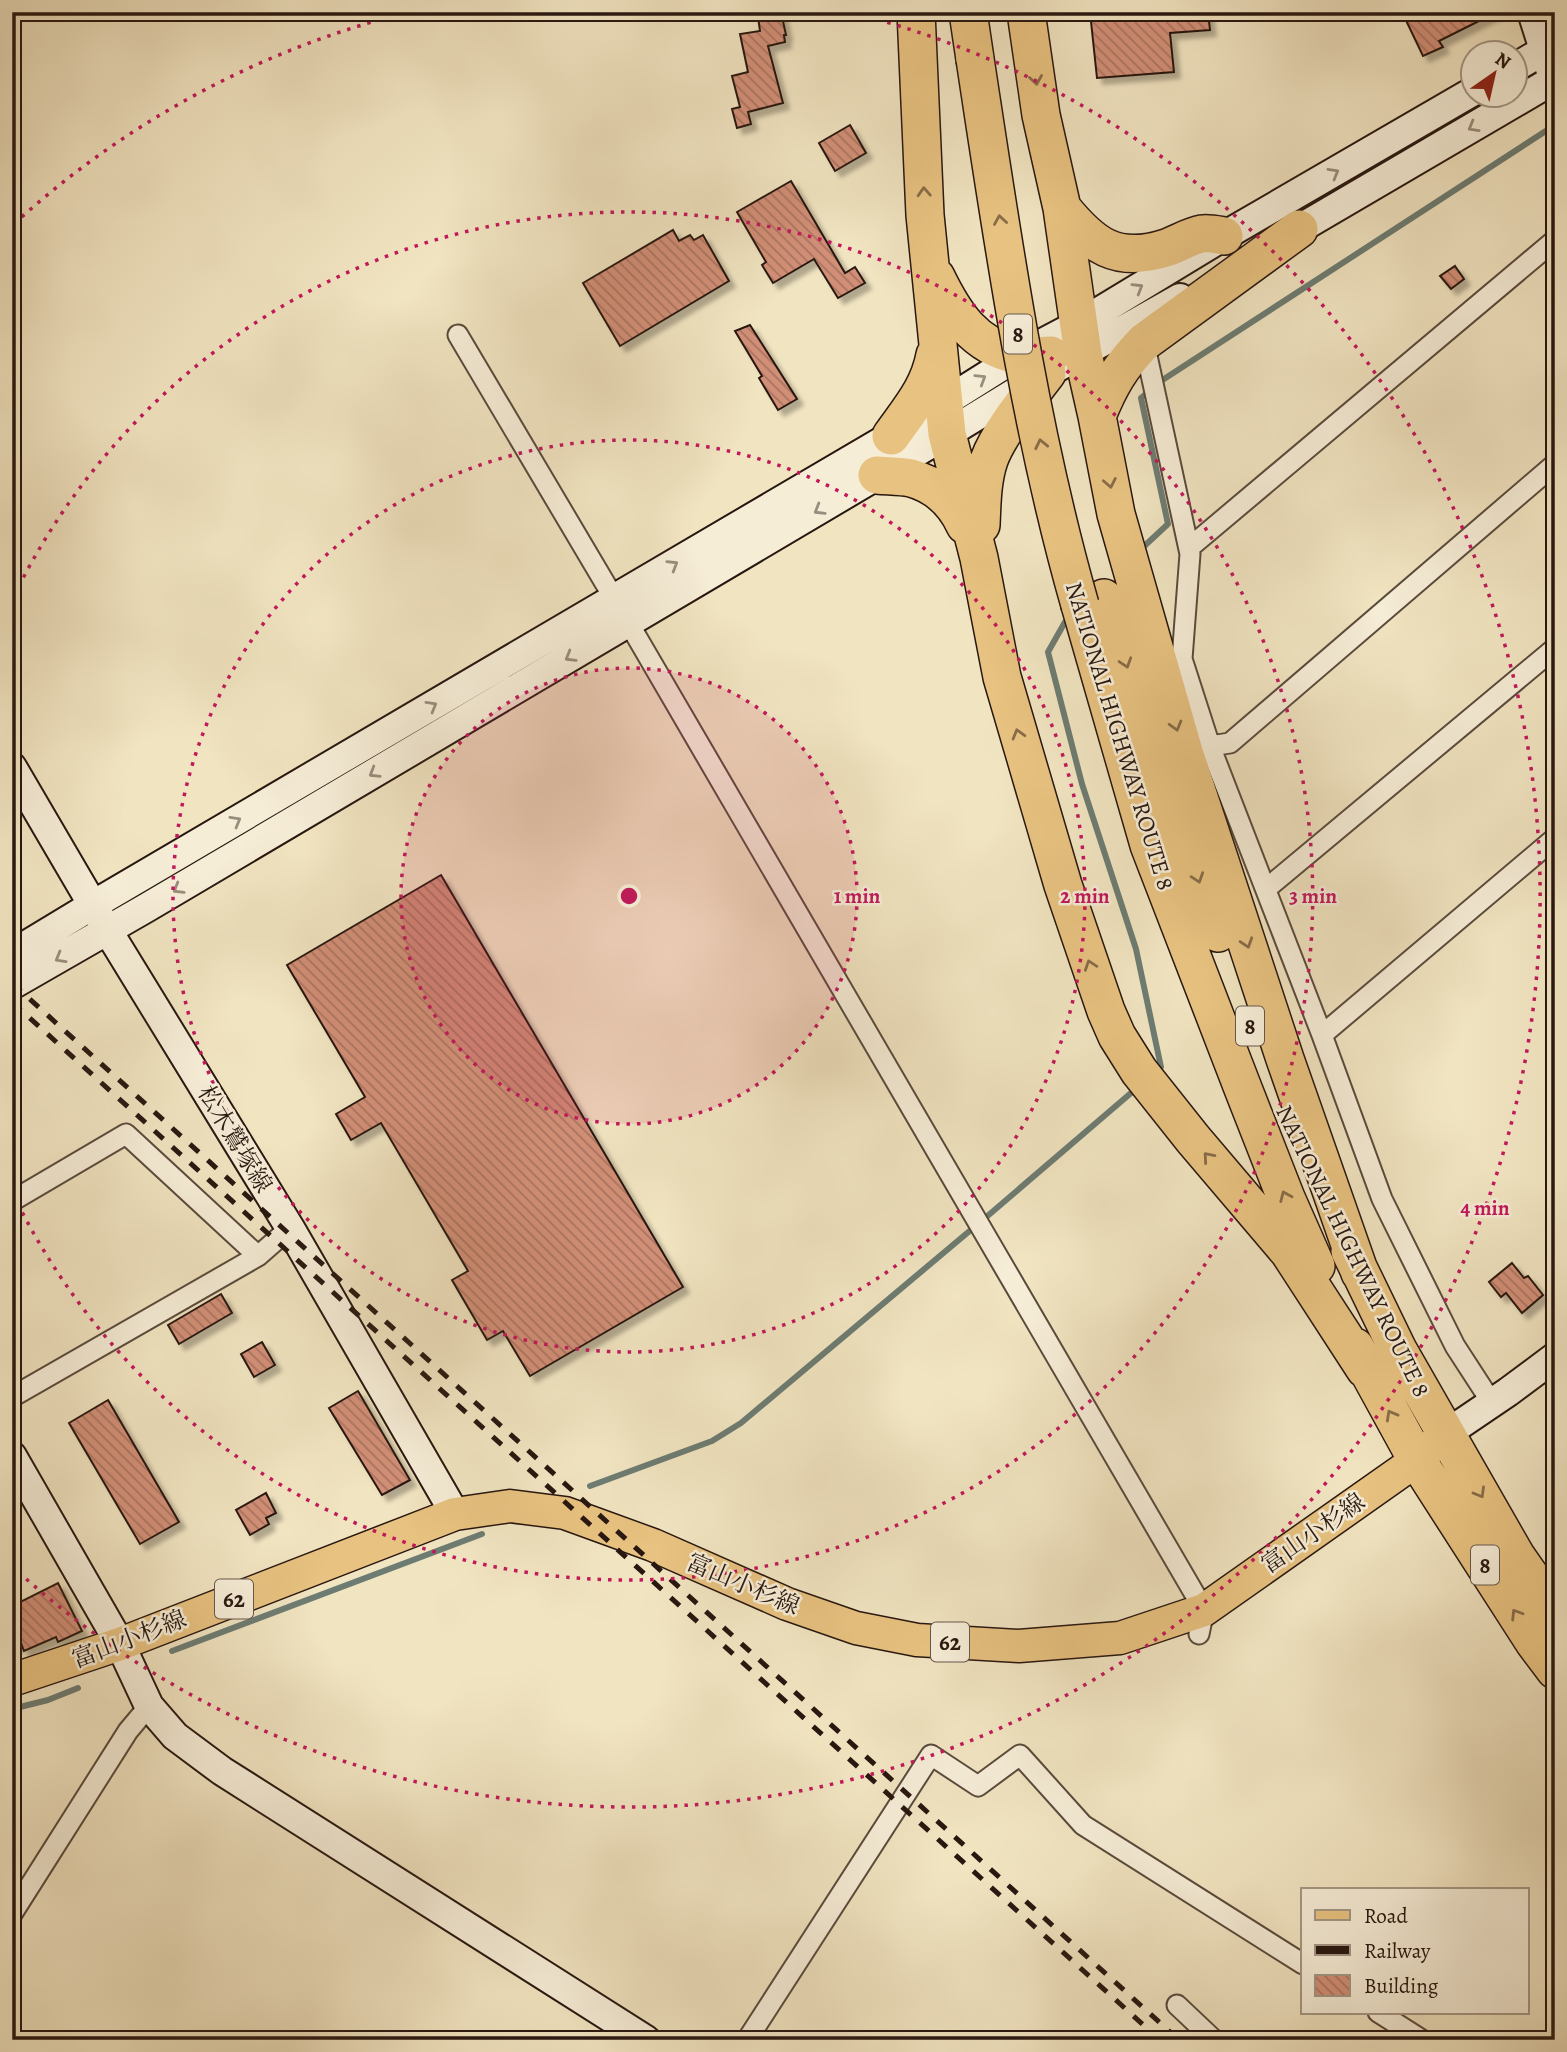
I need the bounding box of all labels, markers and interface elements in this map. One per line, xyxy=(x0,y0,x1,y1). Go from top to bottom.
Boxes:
north arrow xyxy=(1458,38,1528,108)
text: N xyxy=(1490,46,1516,75)
one-way arrow xyxy=(1028,74,1043,86)
one-way arrow xyxy=(1468,119,1481,132)
one-way arrow xyxy=(1326,168,1339,181)
one-way arrow xyxy=(916,186,931,197)
one-way arrow xyxy=(993,214,1008,226)
one-way arrow xyxy=(1130,284,1143,297)
road number: 8 xyxy=(1004,314,1032,354)
one-way arrow xyxy=(974,374,987,387)
one-way arrow xyxy=(1034,438,1049,450)
one-way arrow xyxy=(1102,477,1117,489)
one-way arrow xyxy=(813,502,826,515)
one-way arrow xyxy=(666,560,679,573)
street label: NATIONAL HIGHWAY ROUTE 8 xyxy=(1058,578,1182,894)
one-way arrow xyxy=(564,649,577,662)
one-way arrow xyxy=(1118,656,1132,668)
one-way arrow xyxy=(425,701,438,714)
one-way arrow xyxy=(1168,720,1183,732)
one-way arrow xyxy=(1012,728,1027,740)
one-way arrow xyxy=(369,765,382,778)
one-way arrow xyxy=(229,816,242,829)
one-way arrow xyxy=(1190,872,1204,884)
one-way arrow xyxy=(173,881,186,894)
text: 1 min xyxy=(834,882,881,910)
text: 2 min xyxy=(1060,882,1110,910)
text: 3 min xyxy=(1289,882,1337,910)
centre of rings xyxy=(617,884,641,908)
one-way arrow xyxy=(1238,936,1253,948)
one-way arrow xyxy=(55,950,67,963)
one-way arrow xyxy=(1084,960,1098,972)
road number: 8 xyxy=(1236,1007,1264,1046)
street label: 松木鷲塚線 xyxy=(190,1079,280,1199)
street label: NATIONAL HIGHWAY ROUTE 8 xyxy=(1268,1100,1438,1402)
one-way arrow xyxy=(1204,1152,1216,1165)
one-way arrow xyxy=(1280,1190,1294,1202)
text: 4 min xyxy=(1460,1194,1510,1222)
one-way arrow xyxy=(1386,1409,1399,1422)
street label: 富山小杉線 xyxy=(1255,1485,1371,1581)
one-way arrow xyxy=(1472,1486,1485,1498)
street label: 富山小杉線 xyxy=(682,1546,804,1622)
road number: 8 xyxy=(1471,1546,1499,1584)
road number: 62 xyxy=(215,1580,253,1618)
street label: 富山小杉線 xyxy=(67,1603,191,1675)
one-way arrow xyxy=(1511,1608,1524,1621)
road number: 62 xyxy=(931,1623,969,1662)
legend xyxy=(1301,1888,1528,2014)
text: Road xyxy=(1364,1902,1408,1930)
text: Railway xyxy=(1364,1937,1431,1965)
text: Building xyxy=(1364,1972,1439,2000)

